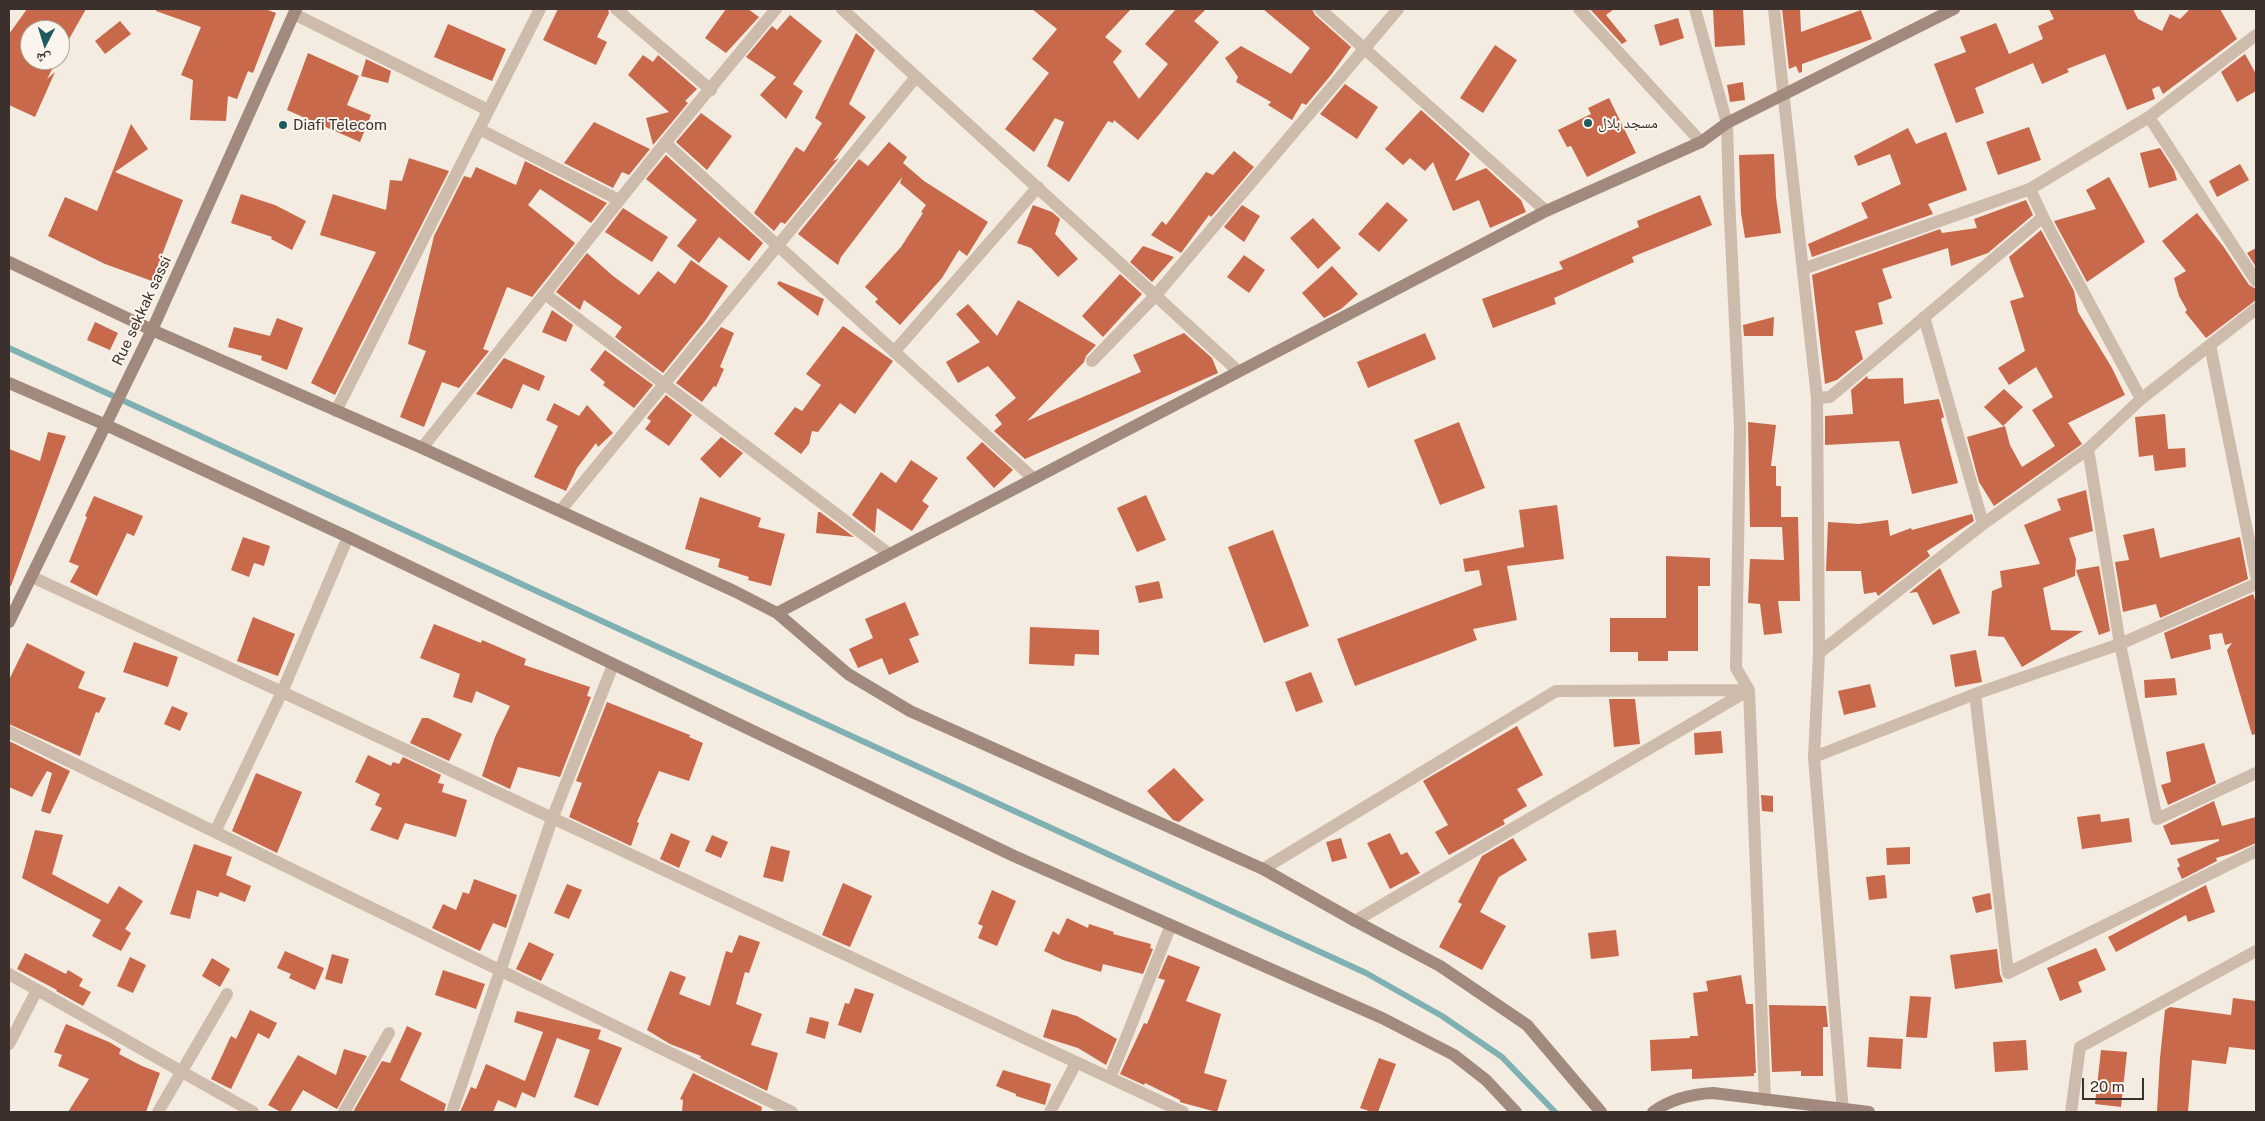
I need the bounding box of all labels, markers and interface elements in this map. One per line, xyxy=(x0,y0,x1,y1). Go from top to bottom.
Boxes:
north arrow xyxy=(20,20,70,70)
text: ش xyxy=(36,50,52,68)
place label: مسجد بلال xyxy=(1598,114,1658,132)
place label: Diafi Telecom xyxy=(293,116,387,134)
marker: مسجد بلال xyxy=(1582,117,1594,129)
marker: Diafi Telecom xyxy=(277,119,289,131)
street label: Rue sekkak sassi xyxy=(109,253,175,369)
scale bar xyxy=(2085,1068,2148,1100)
text: 20 m xyxy=(2090,1078,2125,1095)

